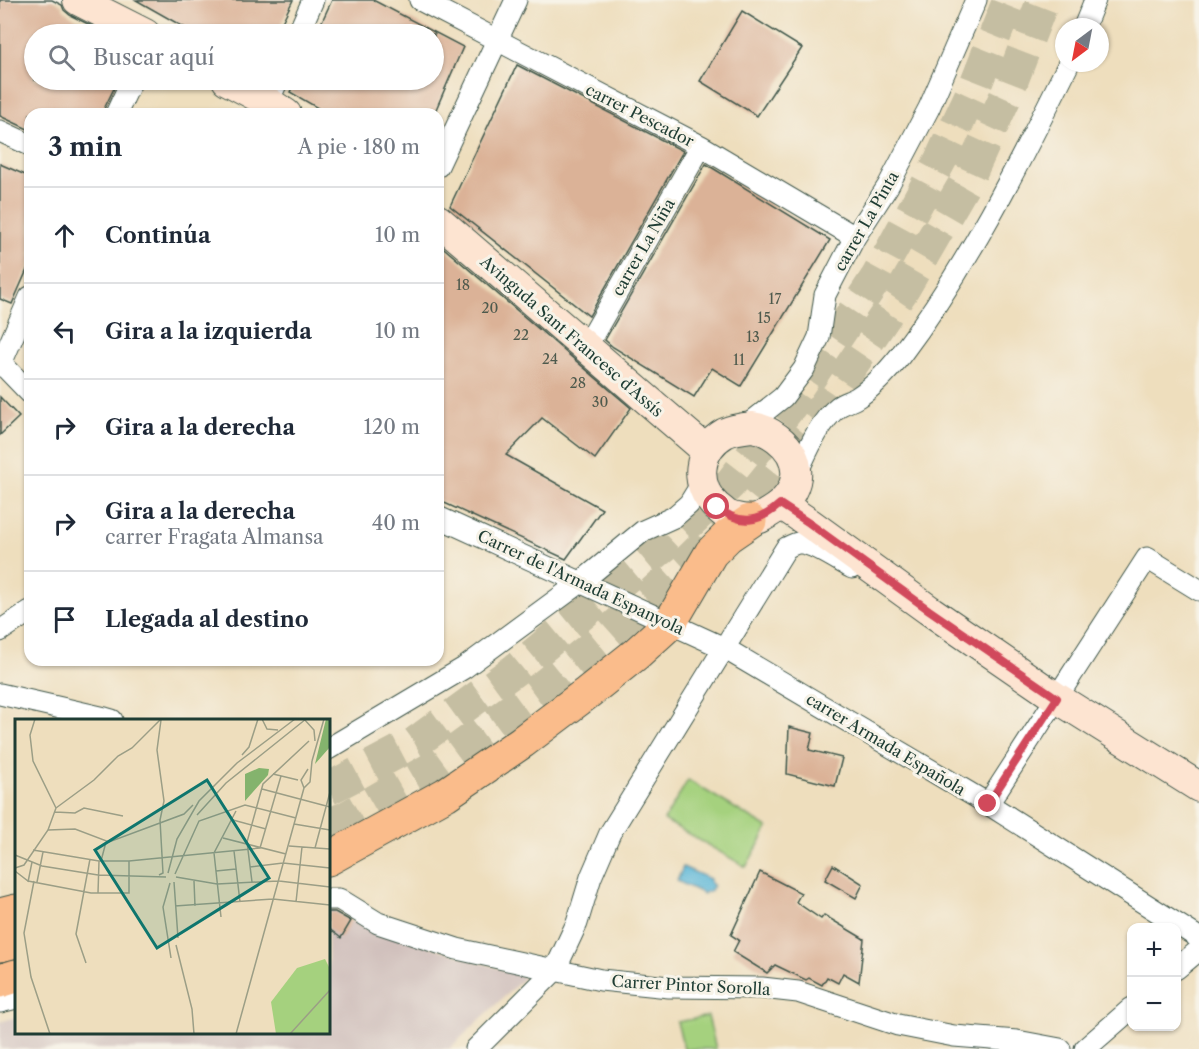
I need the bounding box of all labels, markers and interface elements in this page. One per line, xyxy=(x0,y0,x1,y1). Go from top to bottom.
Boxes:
north arrow xyxy=(1055,18,1109,72)
search box xyxy=(24,24,444,90)
icon: search xyxy=(45,41,78,74)
text: Buscar aquí xyxy=(93,44,215,71)
street label: carrer Pescador xyxy=(582,79,698,151)
text: 3 min xyxy=(48,131,122,163)
text: A pie · 180 m xyxy=(298,135,420,159)
street label: carrer La Pinta xyxy=(829,167,903,275)
street label: carrer La Niña xyxy=(607,194,679,299)
icon: ahead xyxy=(48,219,81,252)
text: Continúa xyxy=(105,222,211,249)
text: 10 m xyxy=(375,223,420,247)
street label: Avinguda Sant Francesc d’Assís xyxy=(476,251,667,421)
house number: 18 xyxy=(456,276,470,294)
house number: 17 xyxy=(769,290,781,308)
house number: 20 xyxy=(482,299,499,317)
house number: 15 xyxy=(757,309,771,327)
icon: left xyxy=(48,315,81,348)
text: Gira a la izquierda xyxy=(105,318,312,345)
text: 10 m xyxy=(375,319,420,343)
house number: 22 xyxy=(513,326,529,344)
house number: 13 xyxy=(746,328,760,346)
house number: 24 xyxy=(542,350,558,368)
house number: 11 xyxy=(733,351,745,369)
house number: 28 xyxy=(570,374,586,392)
house number: 30 xyxy=(592,393,608,411)
icon: right xyxy=(48,411,81,444)
text: Gira a la derecha xyxy=(105,414,295,441)
text: 120 m xyxy=(363,415,420,439)
route start xyxy=(703,493,729,519)
text: Gira a la derecha xyxy=(105,498,295,525)
icon: right xyxy=(48,507,81,540)
text: 40 m xyxy=(372,511,420,535)
text: carrer Fragata Almansa xyxy=(105,525,324,549)
street label: Carrer de l'Armada Espanyola xyxy=(475,525,688,639)
icon: arrive xyxy=(48,603,81,636)
text: Llegada al destino xyxy=(105,606,309,633)
street label: carrer Armada Española xyxy=(803,688,970,800)
inset map xyxy=(15,719,330,1034)
route end xyxy=(974,790,1000,816)
map controls xyxy=(1127,923,1181,1031)
button: + xyxy=(1127,923,1181,977)
street label: Carrer Pintor Sorolla xyxy=(611,971,771,999)
button: − xyxy=(1127,977,1181,1031)

